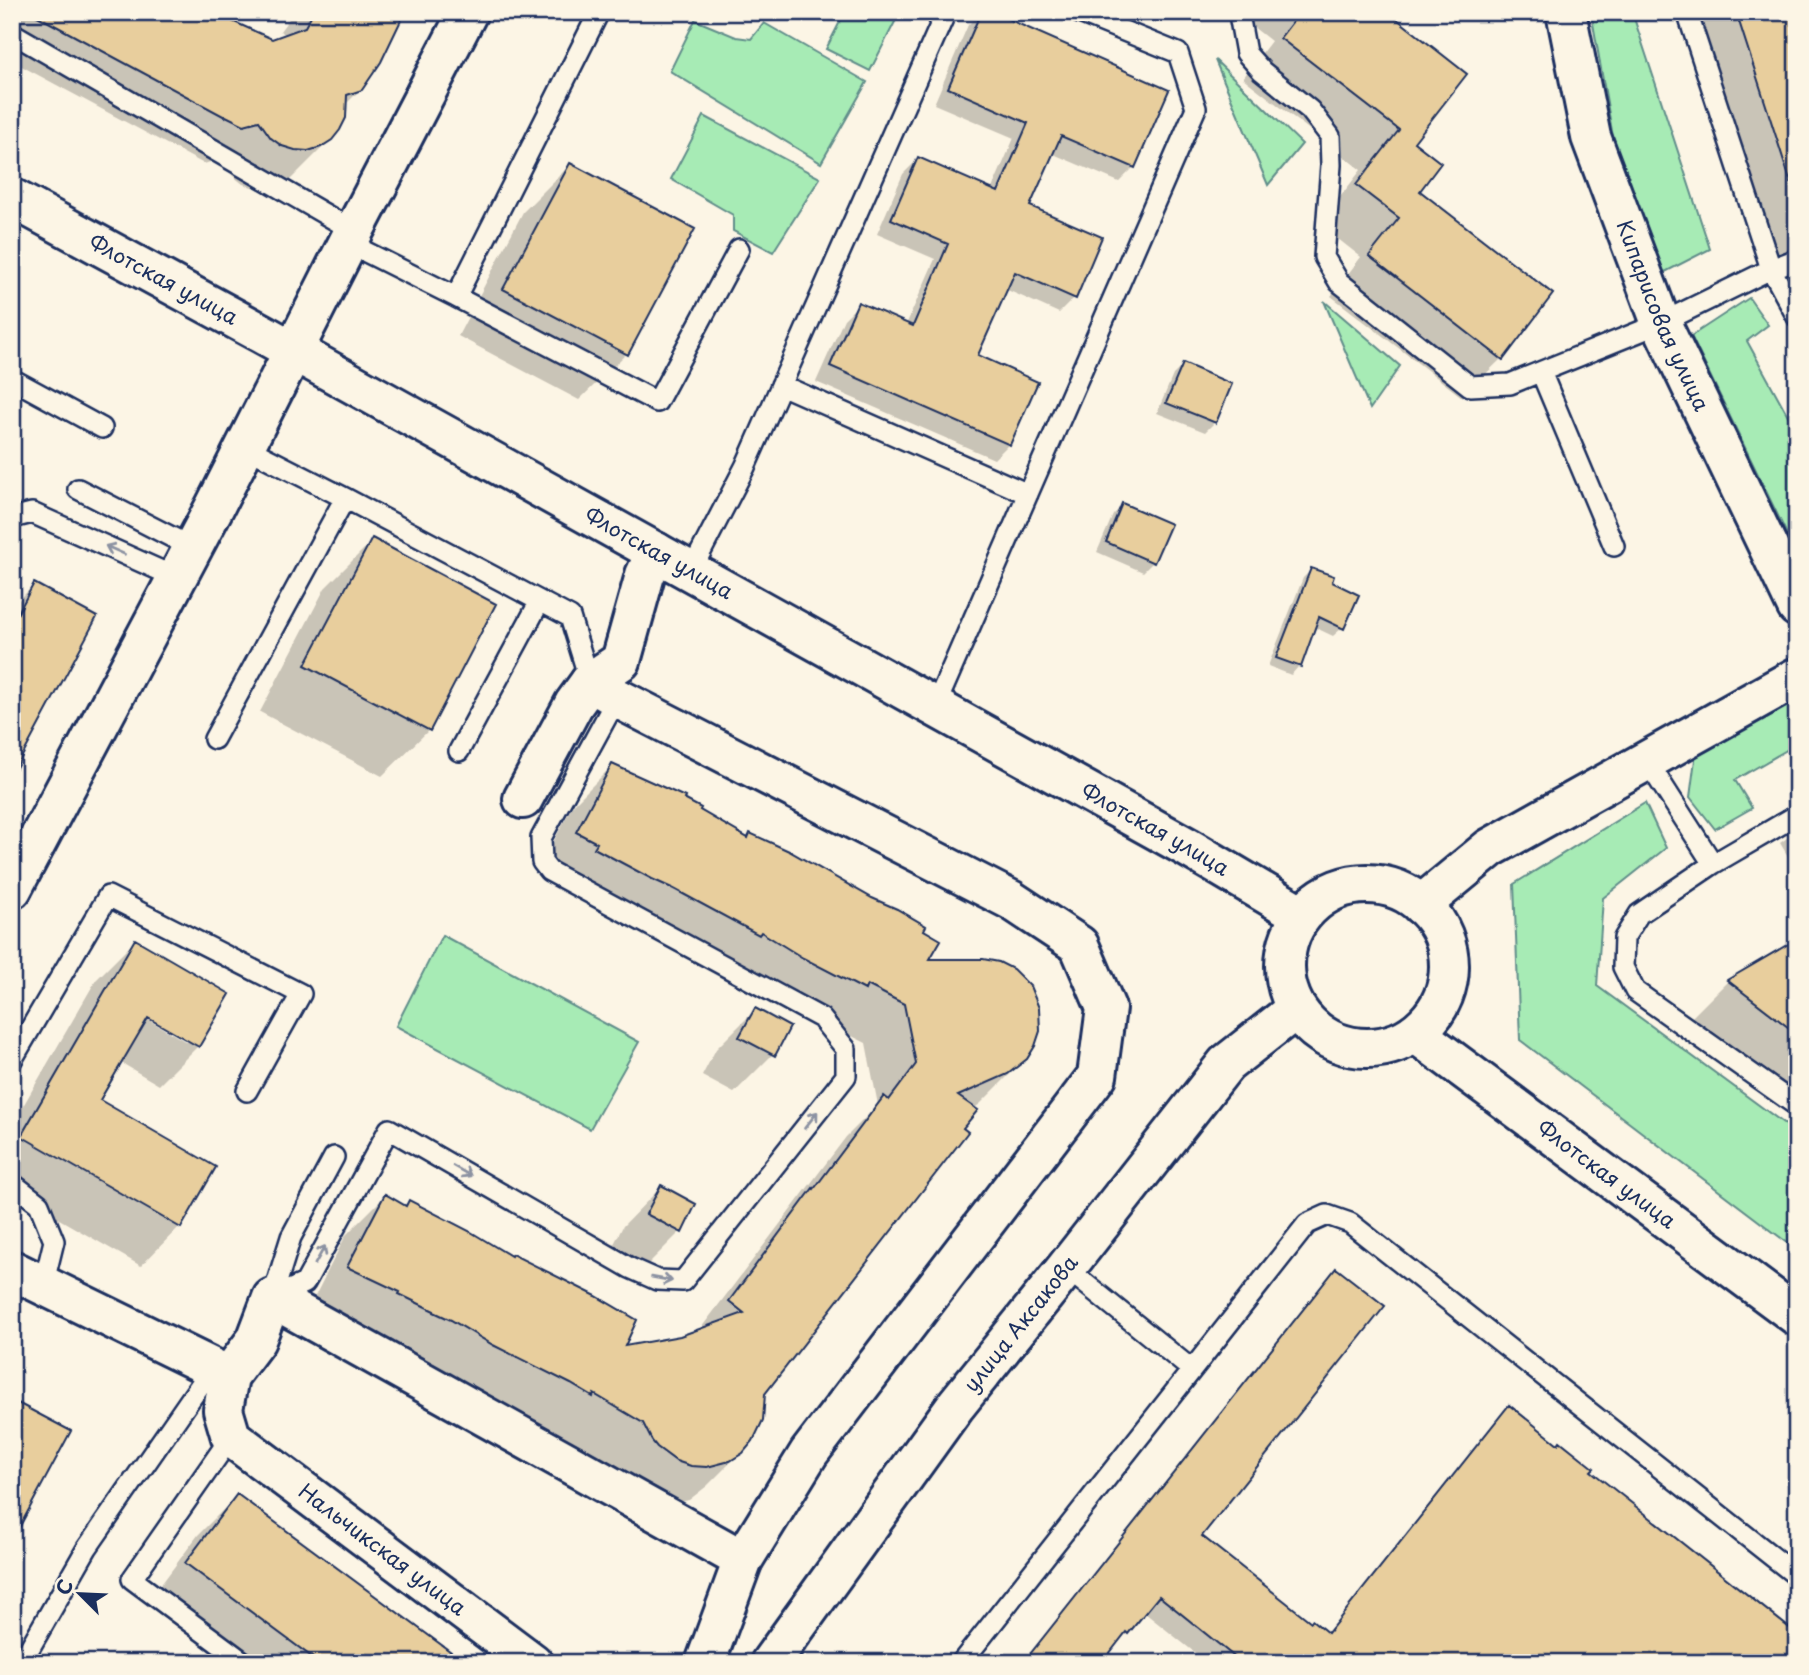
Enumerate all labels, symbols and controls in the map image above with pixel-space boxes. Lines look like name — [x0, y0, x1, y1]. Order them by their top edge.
street label: Кипарисовая улица — [1610, 215, 1719, 417]
street label: Флотская улица — [84, 225, 245, 332]
street label: Флотская улица — [580, 498, 740, 606]
one-way arrow — [104, 543, 126, 556]
street label: Флотская улица — [1076, 773, 1237, 883]
one-way arrow — [803, 1111, 818, 1130]
street label: Флотская улица — [1531, 1111, 1684, 1236]
one-way arrow — [452, 1165, 472, 1179]
one-way arrow — [313, 1245, 327, 1265]
street label: улица Аксакова — [954, 1247, 1085, 1398]
one-way arrow — [650, 1273, 673, 1286]
street label: Нальчикская улица — [293, 1475, 475, 1623]
north arrow — [46, 1560, 116, 1630]
text: С — [48, 1574, 79, 1599]

